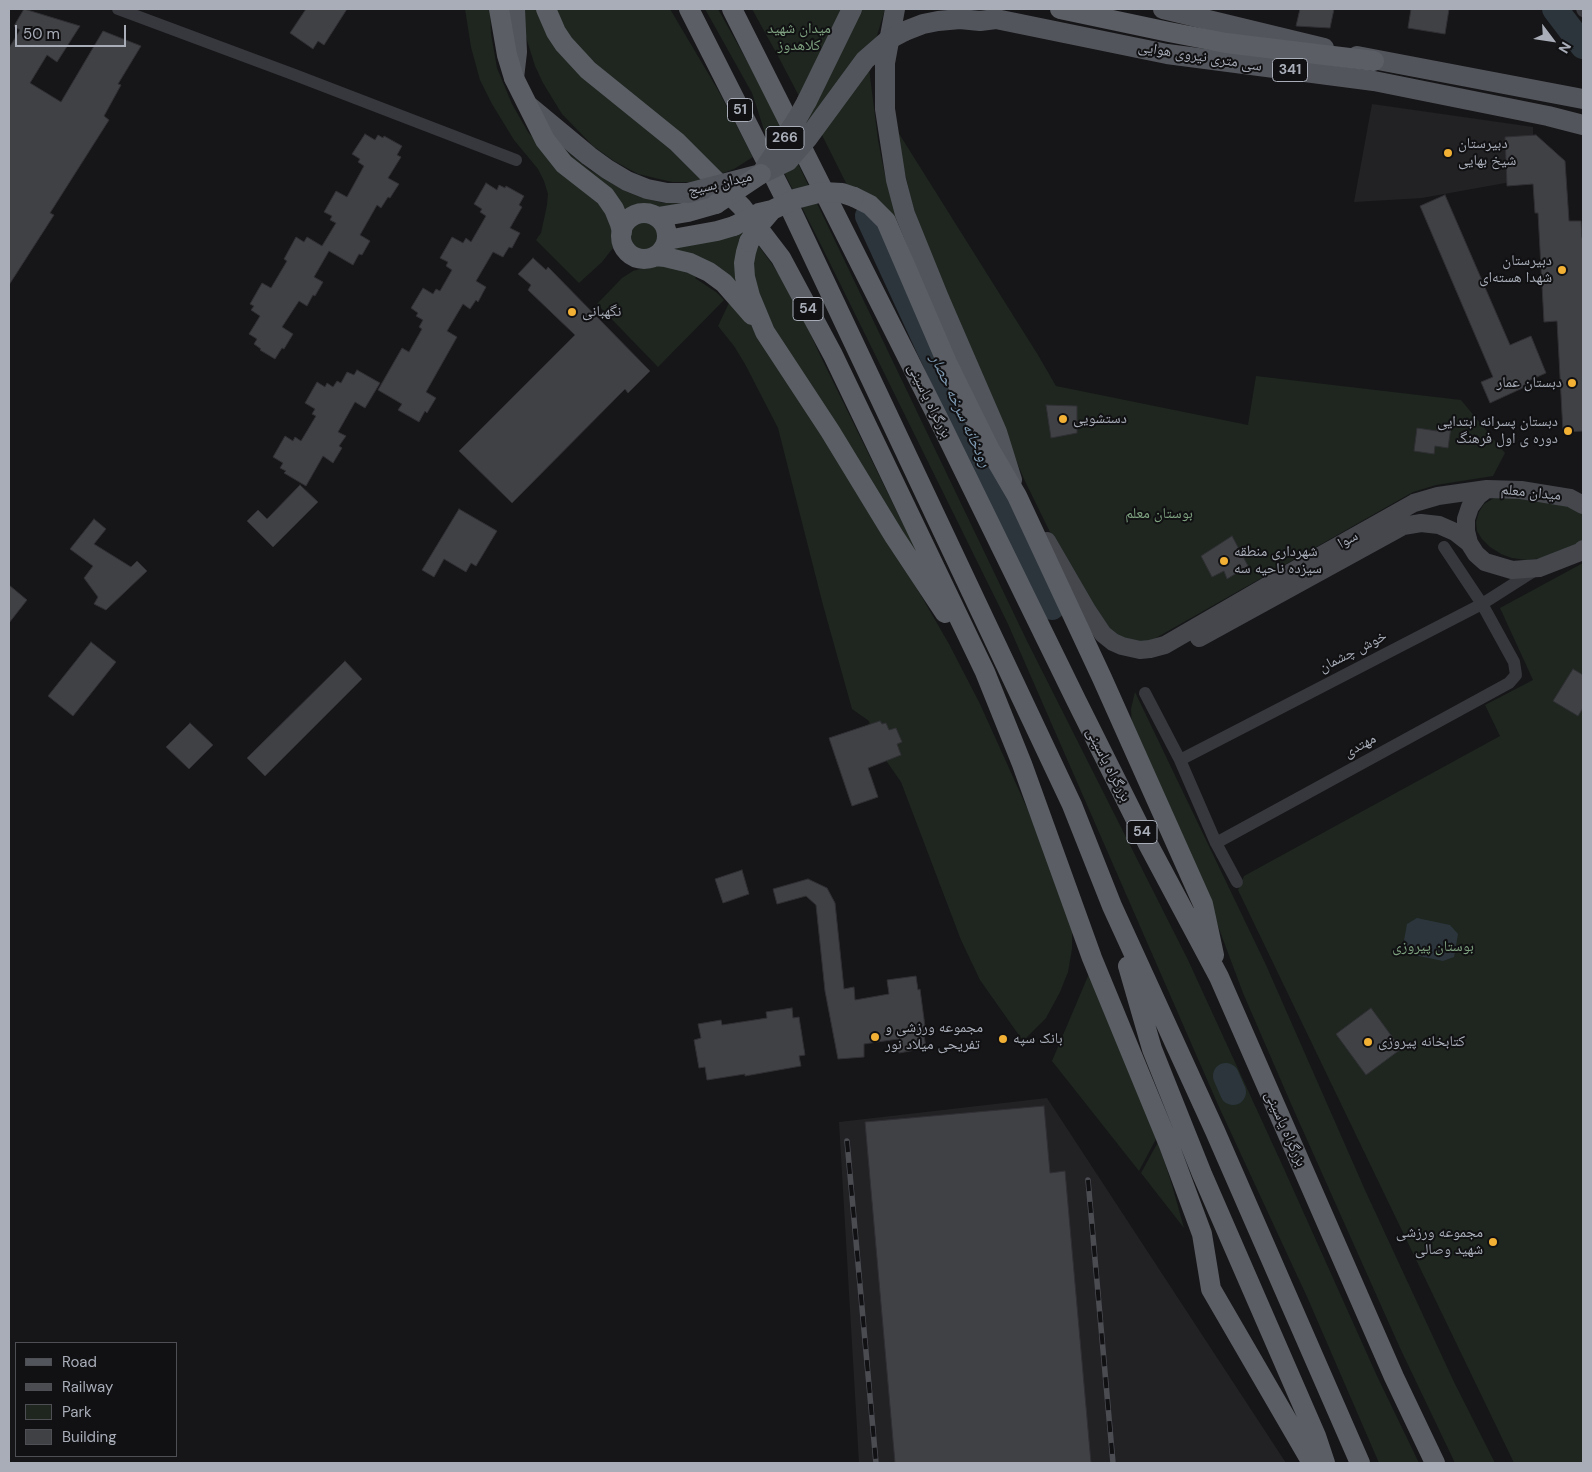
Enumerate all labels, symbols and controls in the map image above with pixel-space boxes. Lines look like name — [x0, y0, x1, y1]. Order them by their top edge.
scale bar — [18, 15, 129, 47]
north arrow — [1527, 15, 1577, 65]
park label: میدان شهید کلاهدوز — [767, 20, 831, 55]
text: 50 m — [23, 24, 60, 44]
street label: سی متری نیروی هوایی — [1137, 38, 1263, 76]
text: N — [1555, 39, 1575, 57]
road number: 341 — [1272, 58, 1308, 82]
road number: 51 — [728, 98, 752, 122]
road number: 266 — [766, 126, 804, 150]
place label: دبیرستان شیخ بهایی — [1458, 135, 1516, 170]
marker: دبیرستان شیخ بهایی — [1442, 147, 1454, 159]
street label: میدان بسیج — [686, 168, 754, 200]
place label: دبیرستان شهدا هسته‌ای — [1479, 252, 1552, 287]
marker: دبیرستان شهدا هسته‌ای — [1556, 264, 1568, 276]
road number: 54 — [793, 298, 823, 320]
place label: نگهبانی — [582, 303, 621, 321]
marker: نگهبانی — [566, 306, 578, 318]
water label: رودخانه سرخه حصار — [925, 351, 995, 471]
street label: بزرگراه یاسینی — [903, 361, 955, 441]
place label: دبستان عمار — [1496, 374, 1562, 392]
marker: دبستان عمار — [1566, 377, 1578, 389]
place label: دستشویی — [1073, 410, 1127, 428]
marker: دستشویی — [1057, 413, 1069, 425]
place label: دبستان پسرانه ابتدایی دوره ی اول فرهنگ — [1437, 413, 1558, 448]
marker: دبستان پسرانه ابتدایی دوره ی اول فرهنگ — [1562, 425, 1574, 437]
street label: میدان معلم — [1500, 481, 1562, 505]
park label: بوستان معلم — [1125, 505, 1193, 523]
street label: سوا — [1335, 527, 1361, 553]
place label: شهرداری منطقه سیزده ناحیه سه — [1234, 543, 1322, 578]
marker: شهرداری منطقه سیزده ناحیه سه — [1218, 555, 1230, 567]
street label: خوش چشمان — [1316, 627, 1390, 677]
street label: بزرگراه یاسینی — [1082, 725, 1134, 805]
street label: مهتدی — [1341, 730, 1379, 762]
road number: 54 — [1127, 820, 1157, 844]
park label: بوستان پیروزی — [1392, 938, 1474, 956]
place label: مجموعه ورزشی و تفریحی میلاد نور — [885, 1019, 983, 1054]
place label: بانک سپه — [1013, 1030, 1063, 1048]
marker: مجموعه ورزشی و تفریحی میلاد نور — [869, 1031, 881, 1043]
marker: بانک سپه — [997, 1033, 1009, 1045]
place label: کتابخانه پیروزی — [1378, 1033, 1465, 1051]
marker: کتابخانه پیروزی — [1362, 1036, 1374, 1048]
street label: بزرگراه یاسینی — [1260, 1088, 1310, 1170]
place label: مجموعه ورزشی شهید وصالی — [1396, 1224, 1483, 1259]
marker: مجموعه ورزشی شهید وصالی — [1487, 1236, 1499, 1248]
legend — [15, 1342, 178, 1457]
text: Road — [62, 1352, 97, 1372]
text: Railway — [62, 1377, 113, 1397]
text: Park — [62, 1402, 92, 1422]
text: Building — [62, 1427, 117, 1447]

